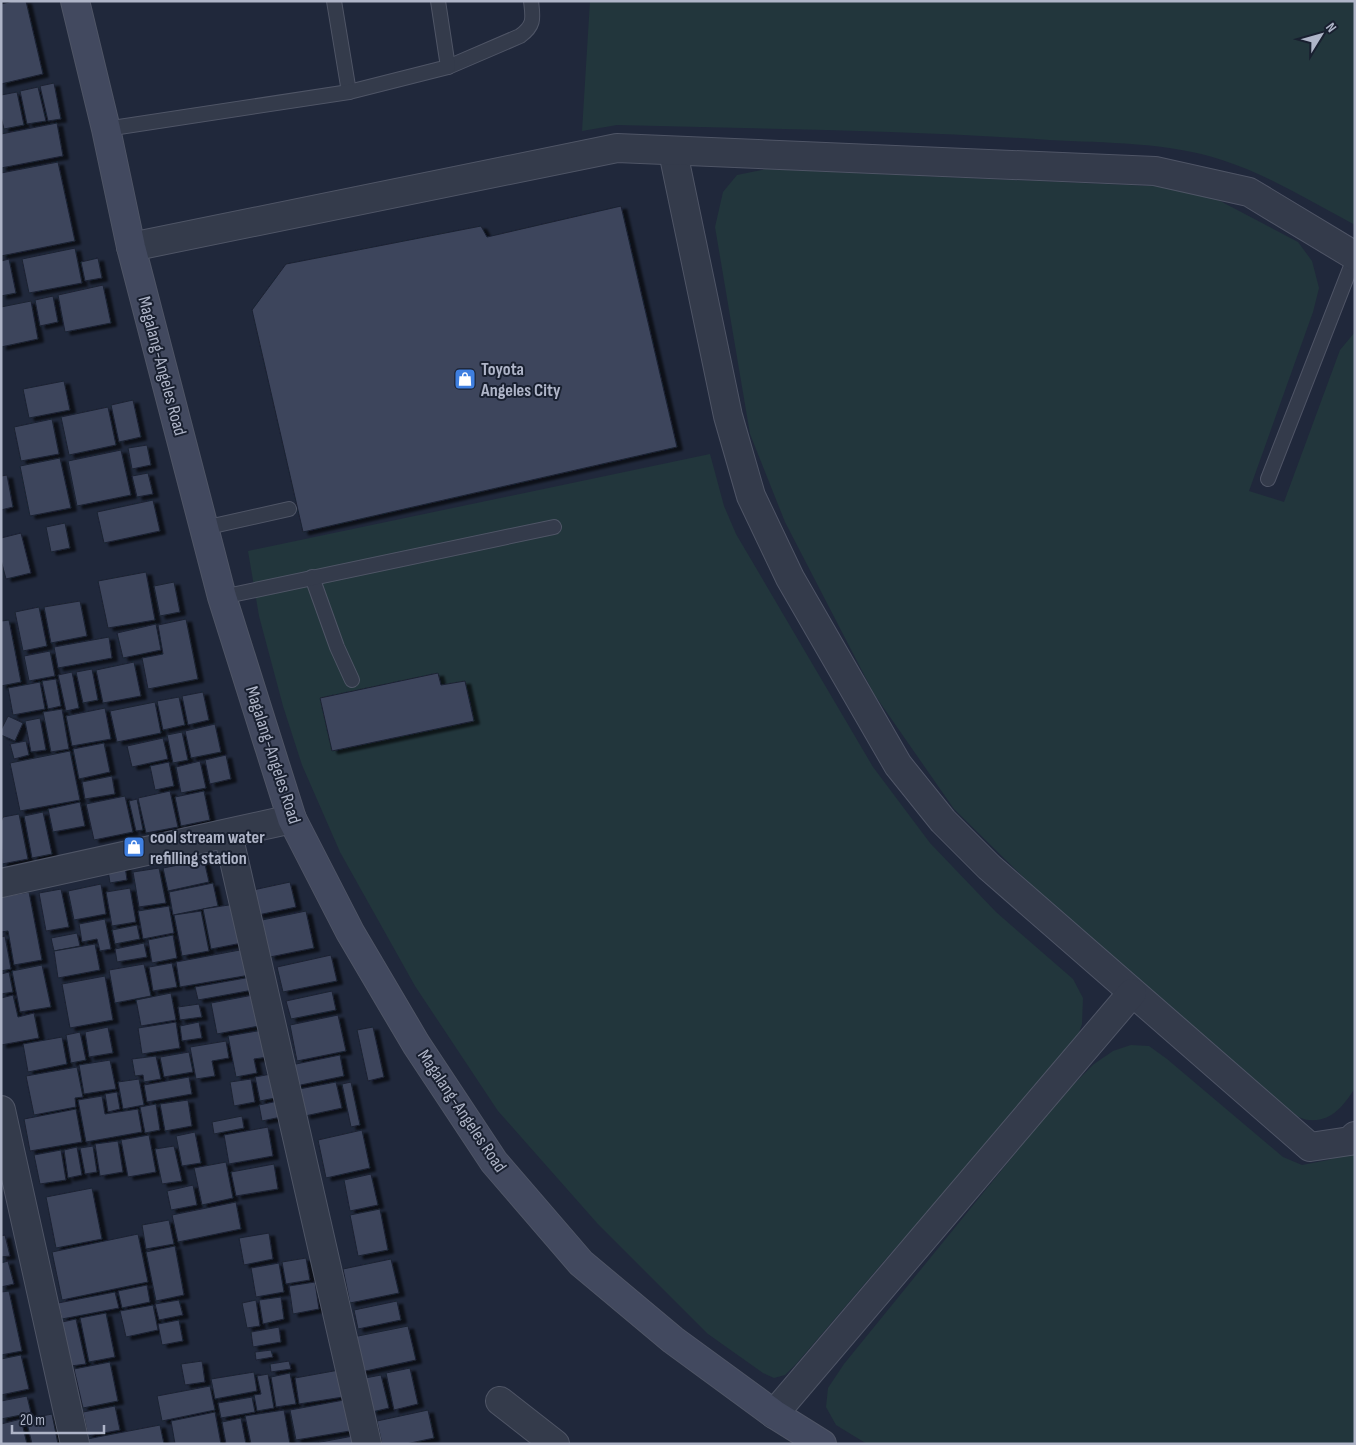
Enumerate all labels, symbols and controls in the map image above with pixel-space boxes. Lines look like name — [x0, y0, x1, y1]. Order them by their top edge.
north arrow — [1296, 10, 1346, 60]
text: N — [1322, 19, 1340, 36]
street label: Magalang-Angeles Road — [133, 294, 191, 438]
place label: Toyota Angeles City — [480, 359, 561, 401]
shop icon: Toyota Angeles City — [453, 367, 477, 391]
street label: Magalang-Angeles Road — [241, 684, 305, 826]
place label: cool stream water refilling station — [150, 827, 265, 869]
shop icon: cool stream water refilling station — [122, 835, 146, 859]
street label: Magalang-Angeles Road — [413, 1046, 511, 1176]
scale bar — [12, 1402, 105, 1434]
text: 20 m — [20, 1411, 45, 1430]

